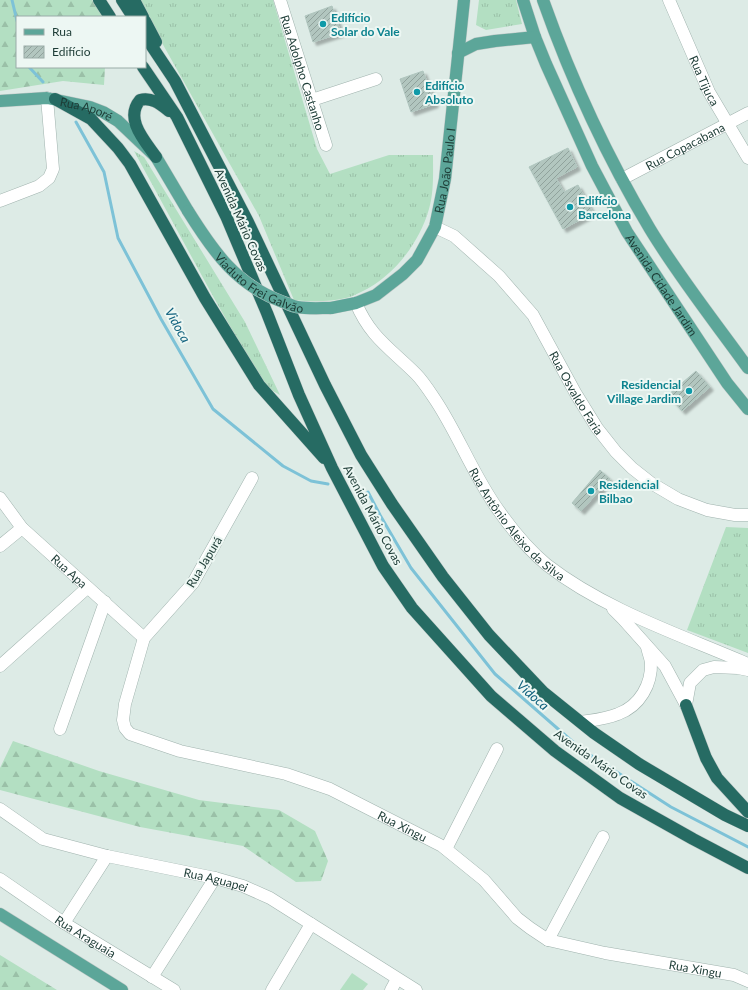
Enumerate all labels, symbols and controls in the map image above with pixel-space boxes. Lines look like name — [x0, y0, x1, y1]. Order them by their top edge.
place label: Edifício Solar do Vale — [331, 10, 400, 39]
street label: Rua Adolpho Castanho — [278, 13, 328, 132]
legend — [16, 16, 146, 68]
marker: Edifício Solar do Vale — [318, 19, 328, 29]
text: Rua — [52, 24, 72, 39]
text: Edifício — [52, 44, 91, 59]
street label: Rua Tijuca — [686, 53, 723, 108]
place label: Edifício Absoluto — [424, 78, 473, 107]
marker: Edifício Absoluto — [412, 87, 422, 97]
street label: Rua Aporé — [59, 93, 116, 124]
street label: Rua Copacabana — [643, 119, 727, 173]
street label: Rua João Paulo I — [431, 127, 458, 214]
street label: Avenida Mário Covas — [212, 166, 270, 274]
place label: Edifício Barcelona — [578, 193, 631, 222]
marker: Edifício Barcelona — [565, 202, 575, 212]
street label: Avenida Cidade Jardim — [623, 231, 701, 339]
street label: Viaduto Frei Galvão — [212, 249, 305, 315]
water label: Vidoca — [162, 305, 194, 345]
street label: Rua Osvaldo Faria — [546, 348, 607, 438]
place label: Residencial Village Jardim — [606, 377, 681, 406]
marker: Residencial Village Jardim — [684, 386, 694, 396]
street label: Avenida Mário Covas — [340, 462, 406, 568]
street label: Rua Antônio Aleixo da Silva — [466, 465, 568, 583]
place label: Residencial Bilbao — [599, 477, 659, 506]
marker: Residencial Bilbao — [586, 486, 596, 496]
street label: Rua Japurá — [183, 534, 225, 590]
street label: Rua Apa — [48, 551, 91, 591]
water label: Vidoca — [514, 677, 553, 713]
street label: Avenida Mário Covas — [551, 726, 651, 802]
street label: Rua Xingu — [375, 807, 430, 845]
street label: Rua Aguapei — [182, 864, 251, 895]
street label: Rua Araguaia — [52, 912, 119, 960]
street label: Rua Xingu — [668, 957, 723, 980]

